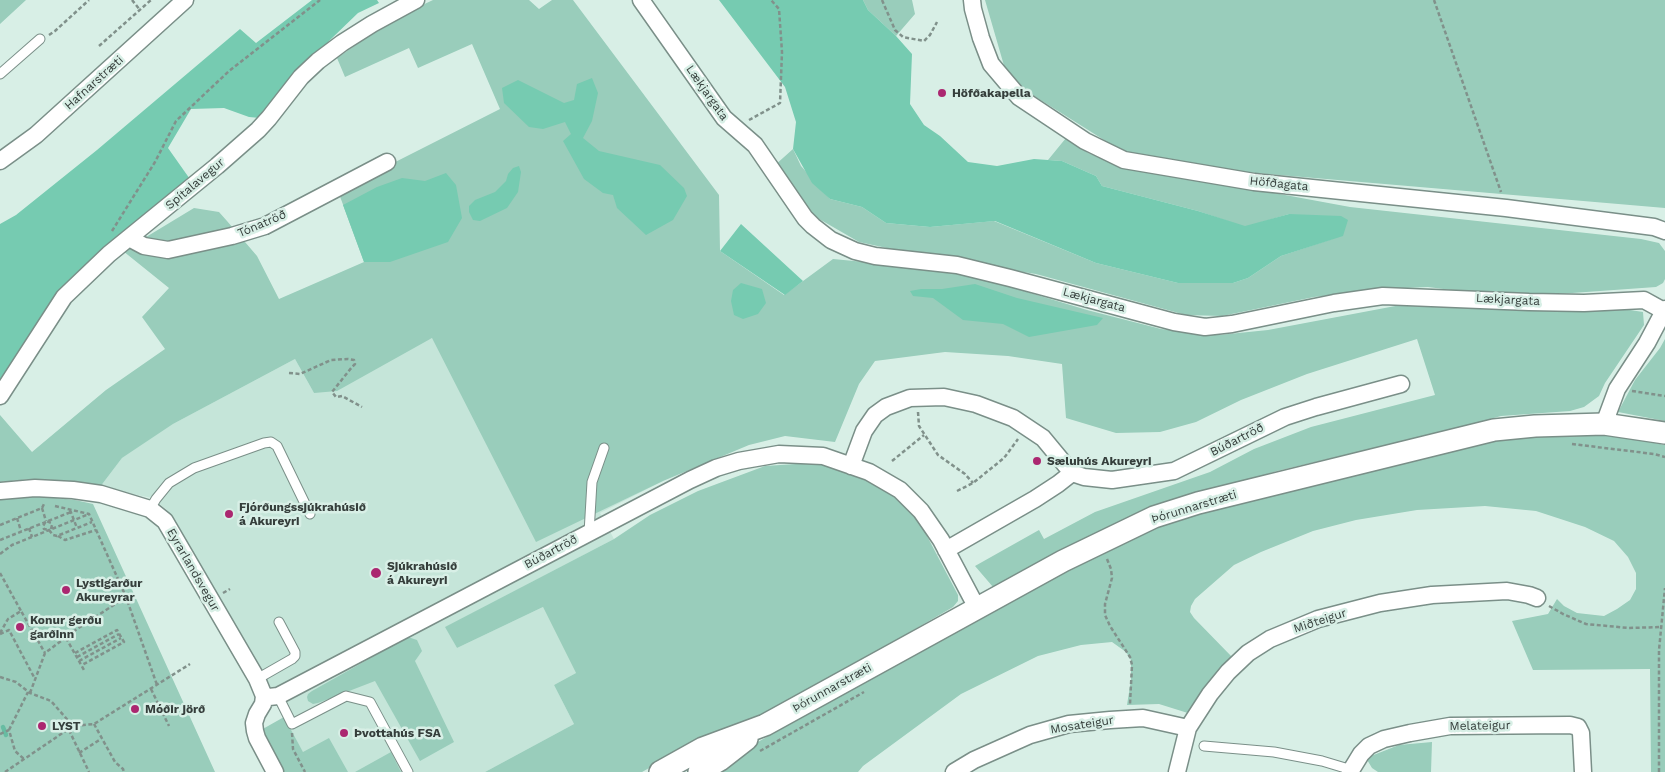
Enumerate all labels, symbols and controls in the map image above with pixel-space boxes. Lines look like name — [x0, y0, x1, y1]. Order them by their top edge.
street label: Hafnarstræti — [62, 53, 126, 113]
street label: Lækjargata — [683, 63, 731, 123]
place label: Höfðakapella — [952, 86, 1031, 100]
marker: Höfðakapella — [936, 87, 948, 99]
street label: Spítalavegur — [163, 155, 227, 213]
street label: Höfðagata — [1249, 174, 1309, 194]
street label: Tónatröð — [235, 207, 289, 241]
street label: Lækjargata — [1061, 285, 1127, 315]
street label: Lækjargata — [1476, 291, 1540, 309]
street label: Búðartröð — [1208, 420, 1266, 460]
place label: Sæluhús Akureyri — [1047, 454, 1151, 468]
marker: Sæluhús Akureyri — [1031, 455, 1043, 467]
street label: Þórunnarstræti — [1150, 487, 1238, 527]
place label: Fjórðungssjúkrahúsið á Akureyri — [239, 500, 366, 528]
marker: Fjórðungssjúkrahúsið á Akureyri — [223, 508, 235, 520]
street label: Eyrarlandsvegur — [163, 526, 223, 614]
street label: Búðartröð — [522, 532, 580, 572]
place label: Sjúkrahúsið á Akureyri — [387, 559, 457, 587]
marker: Sjúkrahúsið á Akureyri — [369, 566, 383, 580]
place label: Lystigarður Akureyrar — [76, 576, 142, 604]
marker: Lystigarður Akureyrar — [60, 584, 72, 596]
street label: Miðteigur — [1292, 606, 1348, 636]
place label: Konur gerðu garðinn — [30, 613, 102, 641]
marker: Konur gerðu garðinn — [14, 621, 26, 633]
street label: Þórunnarstræti — [790, 660, 874, 716]
place label: Móðir jörð — [145, 702, 205, 716]
marker: Móðir jörð — [129, 703, 141, 715]
street label: Mosateigur — [1049, 713, 1115, 737]
street label: Melateigur — [1449, 718, 1511, 734]
place label: LYST — [52, 719, 80, 733]
marker: LYST — [36, 720, 48, 732]
place label: Þvottahús FSA — [354, 726, 441, 740]
marker: Þvottahús FSA — [338, 727, 350, 739]

